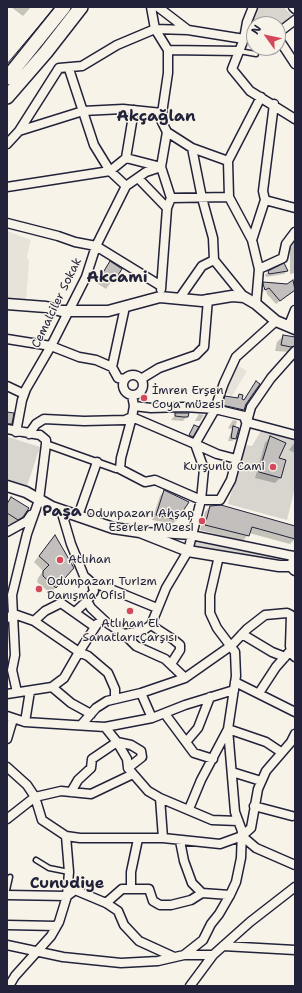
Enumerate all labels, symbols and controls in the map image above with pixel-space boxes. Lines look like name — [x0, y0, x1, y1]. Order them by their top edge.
north arrow — [246, 16, 286, 56]
text: N — [248, 22, 265, 37]
district label: Akçağlan — [116, 107, 196, 127]
street label: Cemalciler Sokak — [29, 256, 85, 350]
district label: Akcami — [86, 268, 148, 288]
place label: İmren Erşen Coya müzesi — [152, 384, 224, 412]
marker: İmren Erşen Coya müzesi — [139, 393, 149, 403]
place label: Kurşunlu Cami — [183, 460, 265, 474]
marker: Kurşunlu Cami — [268, 462, 278, 472]
district label: Paşa — [42, 502, 82, 522]
place label: Odunpazarı Ahşap Eserler Müzesi — [87, 507, 194, 535]
marker: Odunpazarı Ahşap Eserler Müzesi — [197, 516, 207, 526]
place label: Atlıhan — [68, 553, 111, 567]
marker: Atlıhan — [55, 555, 65, 565]
place label: Odunpazarı Turizm Danışma Ofisi — [47, 575, 157, 603]
marker: Odunpazarı Turizm Danışma Ofisi — [34, 584, 44, 594]
marker: Atlıhan El Sanatları Çarşısı — [125, 606, 135, 616]
place label: Atlıhan El Sanatları Çarşısı — [83, 617, 177, 645]
district label: Cunudiye — [30, 874, 104, 894]

